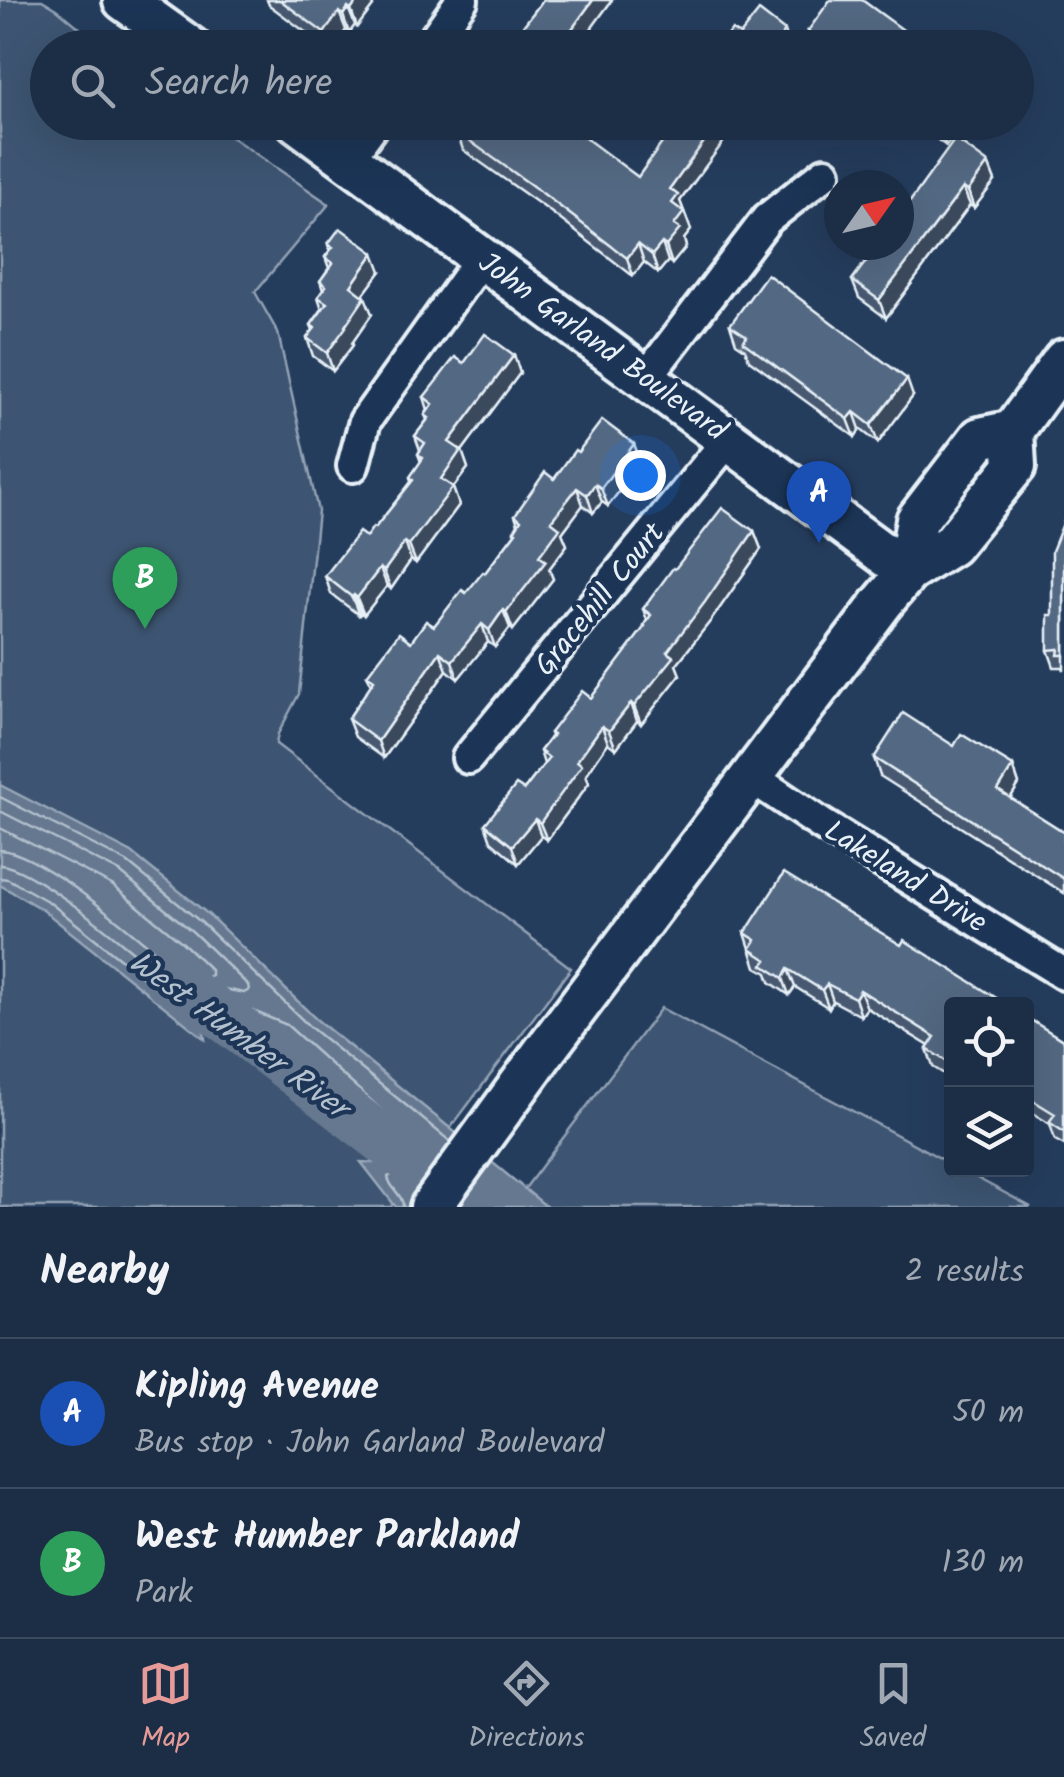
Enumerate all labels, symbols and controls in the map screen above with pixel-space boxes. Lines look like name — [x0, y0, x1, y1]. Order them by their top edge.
search box — [30, 30, 1034, 140]
text: Search here — [145, 55, 332, 115]
icon: search — [65, 58, 120, 113]
north arrow — [824, 170, 914, 260]
street label: John Garland Boulevard — [467, 241, 737, 455]
your location — [615, 450, 666, 501]
pin: A — [786, 460, 852, 543]
street label: Gracehill Court — [523, 512, 678, 688]
pin: B — [112, 546, 178, 629]
street label: Lakeland Drive — [814, 808, 996, 947]
water label: West Humber River — [117, 939, 363, 1137]
map controls — [944, 997, 1034, 1177]
button: locate — [944, 997, 1034, 1087]
button: layers — [944, 1087, 1034, 1177]
text: Nearby — [40, 1239, 169, 1306]
text: 2 results — [905, 1247, 1024, 1298]
text: Kipling Avenue — [135, 1358, 379, 1418]
text: A — [62, 1388, 83, 1439]
text: 50 m — [953, 1388, 1024, 1439]
text: Bus stop · John Garland Boulevard — [135, 1418, 604, 1469]
text: West Humber Parkland — [135, 1508, 519, 1568]
text: B — [63, 1538, 82, 1589]
text: 130 m — [941, 1538, 1024, 1589]
text: Park — [135, 1568, 193, 1619]
tab: Map — [138, 1656, 193, 1761]
tab: Directions — [468, 1656, 584, 1761]
tab: Saved — [860, 1656, 926, 1761]

